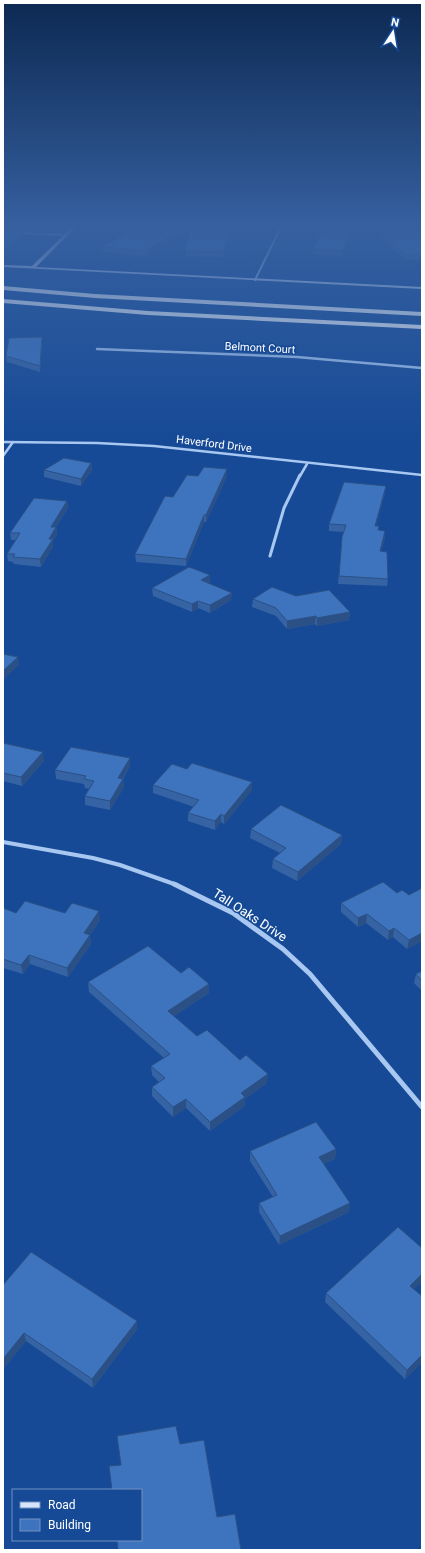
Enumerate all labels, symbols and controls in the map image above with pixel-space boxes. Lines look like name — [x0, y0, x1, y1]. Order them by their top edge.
north arrow — [373, 12, 413, 52]
text: N — [390, 16, 400, 30]
street label: Belmont Court — [224, 340, 296, 356]
street label: Haverford Drive — [175, 433, 253, 455]
street label: Tall Oaks Drive — [210, 885, 290, 945]
legend — [12, 1489, 142, 1541]
text: Road — [48, 1498, 76, 1512]
text: Building — [48, 1518, 91, 1532]

